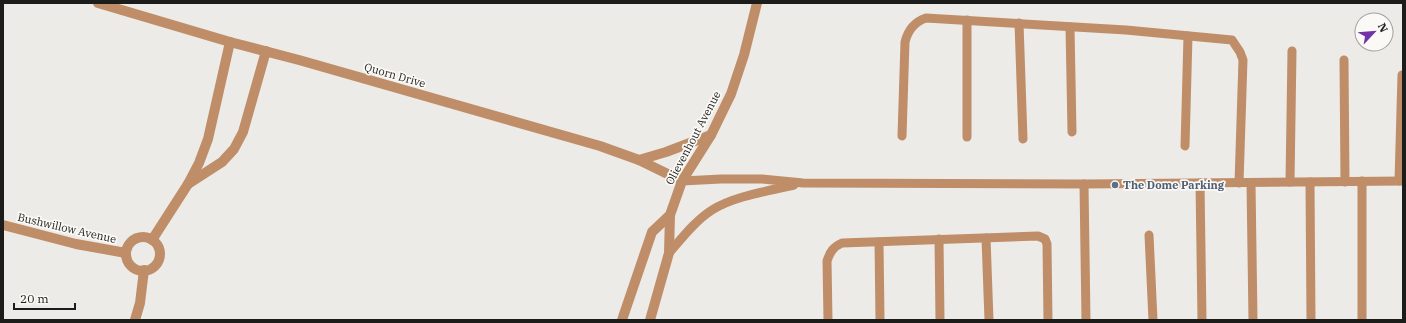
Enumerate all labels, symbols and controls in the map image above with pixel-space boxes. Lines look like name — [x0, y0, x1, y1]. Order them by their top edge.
north arrow — [1354, 12, 1394, 52]
text: N — [1375, 21, 1391, 35]
street label: Quorn Drive — [363, 60, 427, 90]
street label: Olievenhout Avenue — [662, 89, 724, 187]
place label: The Dome Parking — [1123, 178, 1225, 192]
marker: The Dome Parking — [1110, 180, 1120, 190]
street label: Bushwillow Avenue — [16, 210, 118, 246]
scale bar — [14, 285, 75, 311]
text: 20 m — [20, 291, 49, 306]

